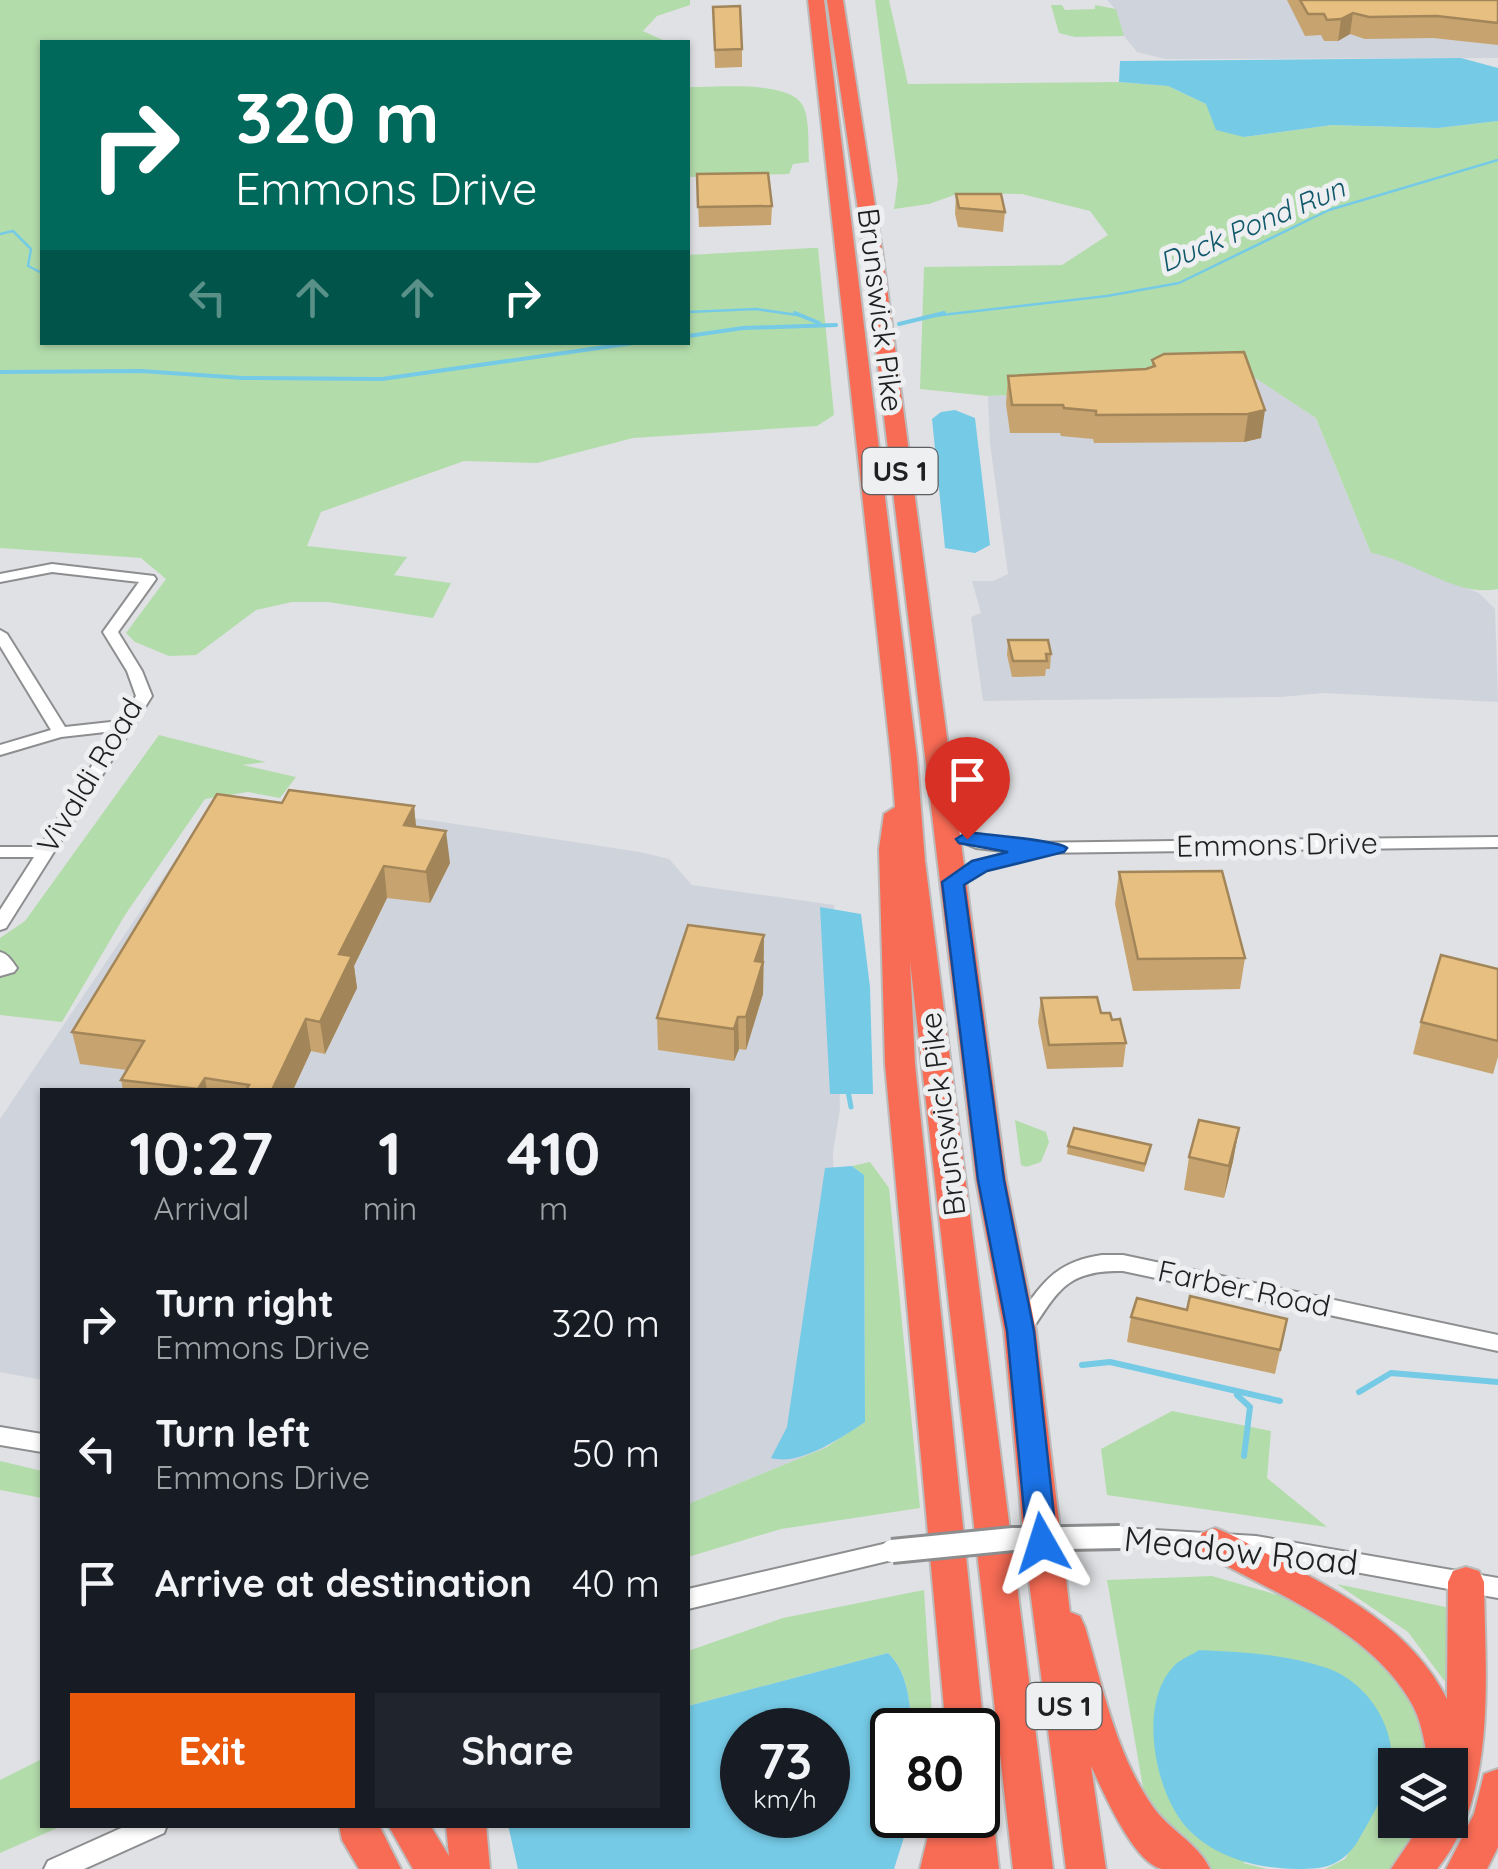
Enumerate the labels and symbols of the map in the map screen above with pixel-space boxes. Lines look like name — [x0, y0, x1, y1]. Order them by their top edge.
water label: Duck Pond Run — [1154, 169, 1350, 279]
street label: Brunswick Pike — [850, 206, 912, 414]
road number: US 1 — [862, 448, 938, 494]
street label: Vivaldi Road — [28, 691, 150, 860]
pin — [925, 737, 1010, 840]
street label: Emmons Drive — [1176, 823, 1378, 865]
street label: Brunswick Pike — [911, 1010, 973, 1218]
street label: Farber Road — [1154, 1251, 1334, 1325]
position arrow — [990, 1491, 1094, 1595]
street label: Meadow Road — [1122, 1516, 1360, 1584]
road number: US 1 — [1026, 1683, 1102, 1729]
speed limit sign: 80 — [870, 1708, 1000, 1838]

